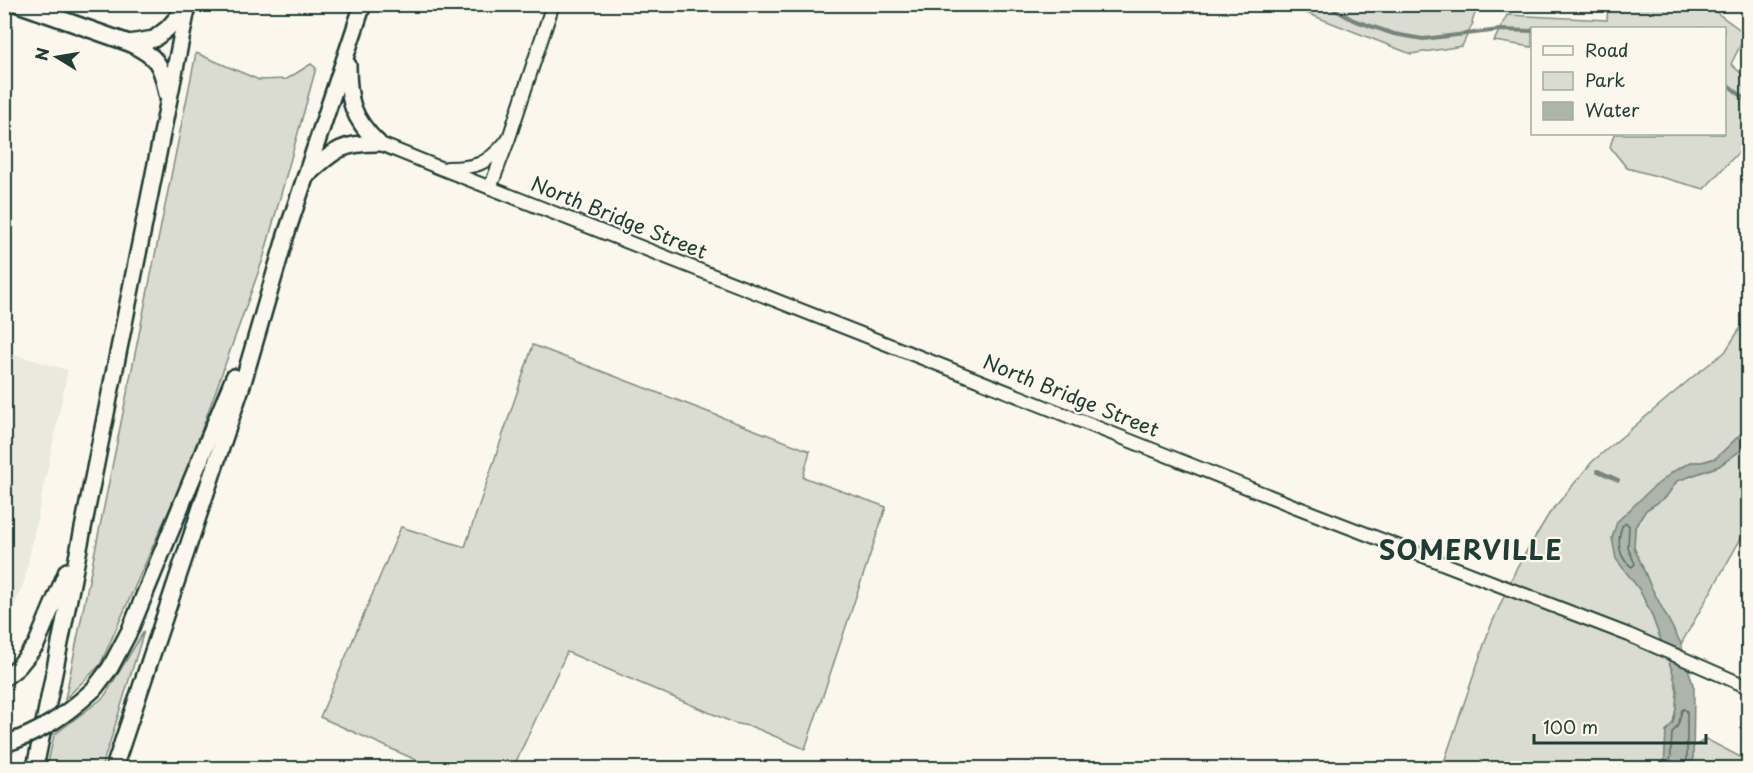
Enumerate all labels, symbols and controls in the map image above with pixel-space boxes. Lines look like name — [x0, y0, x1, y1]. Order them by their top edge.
north arrow — [27, 27, 87, 87]
legend — [1531, 27, 1726, 135]
text: Road — [1585, 36, 1629, 63]
text: N — [28, 45, 54, 62]
text: Park — [1585, 66, 1625, 93]
text: Water — [1585, 96, 1640, 123]
street label: North Bridge Street — [527, 168, 712, 266]
street label: North Bridge Street — [979, 346, 1164, 444]
district label: SOMERVILLE — [1379, 530, 1563, 569]
scale bar — [1534, 707, 1706, 745]
text: 100 m — [1543, 713, 1598, 740]

